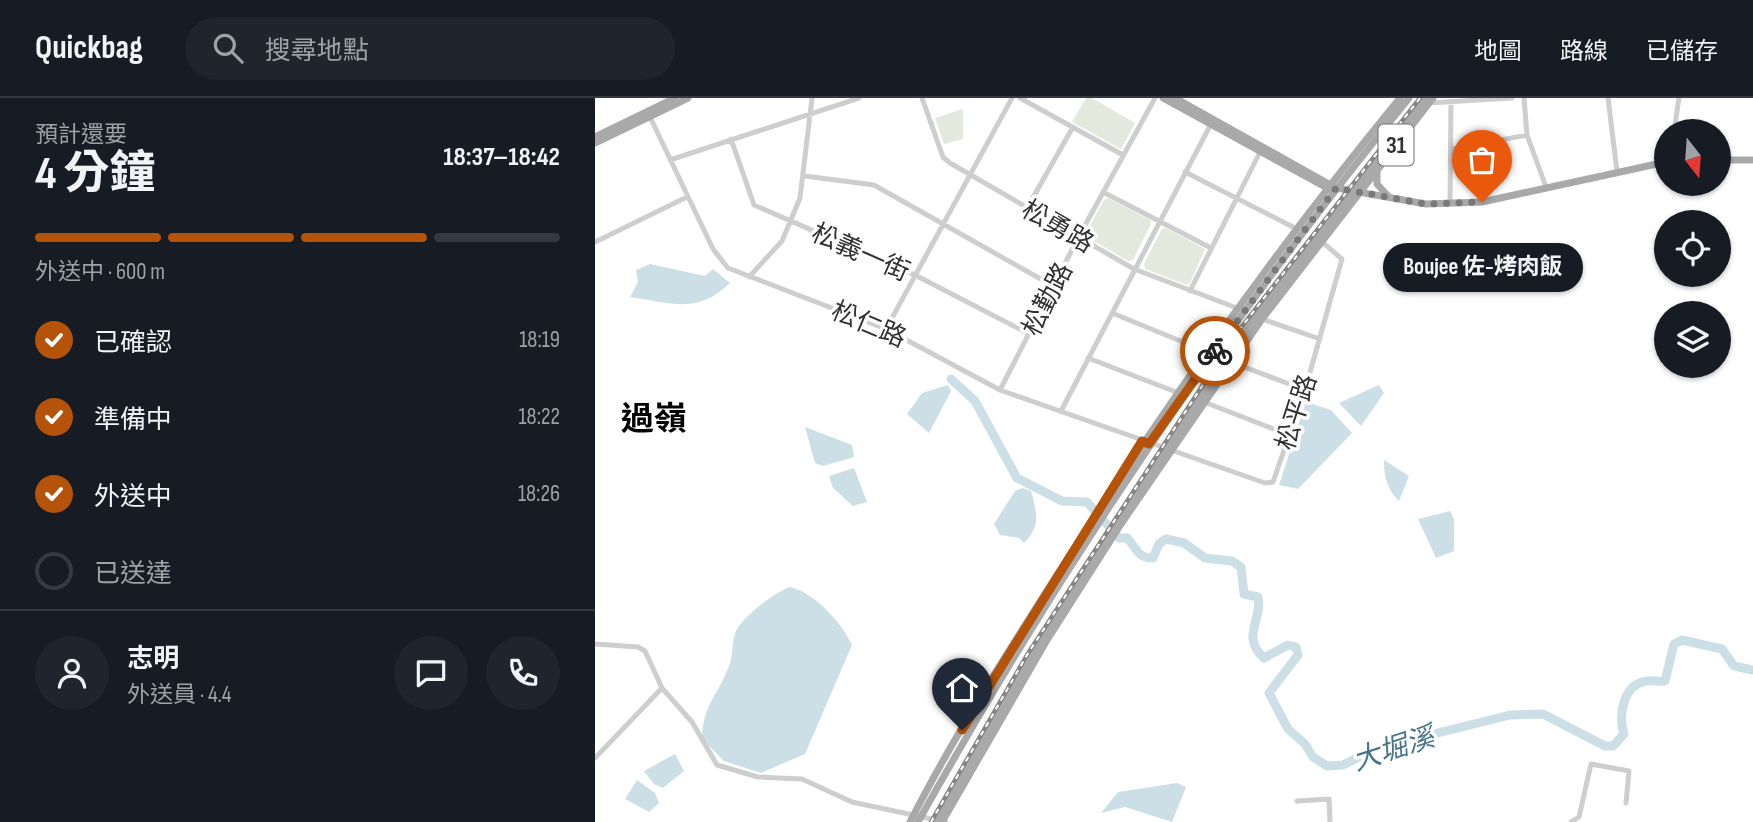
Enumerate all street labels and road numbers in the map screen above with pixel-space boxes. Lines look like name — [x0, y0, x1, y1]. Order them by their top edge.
road number: 31 — [1379, 125, 1413, 166]
street label: 松勇路 — [1016, 194, 1099, 260]
street label: 松義一街 — [807, 218, 914, 289]
street label: 松勤路 — [1017, 258, 1080, 341]
street label: 松仁路 — [826, 296, 910, 355]
street label: 松平路 — [1271, 371, 1324, 454]

